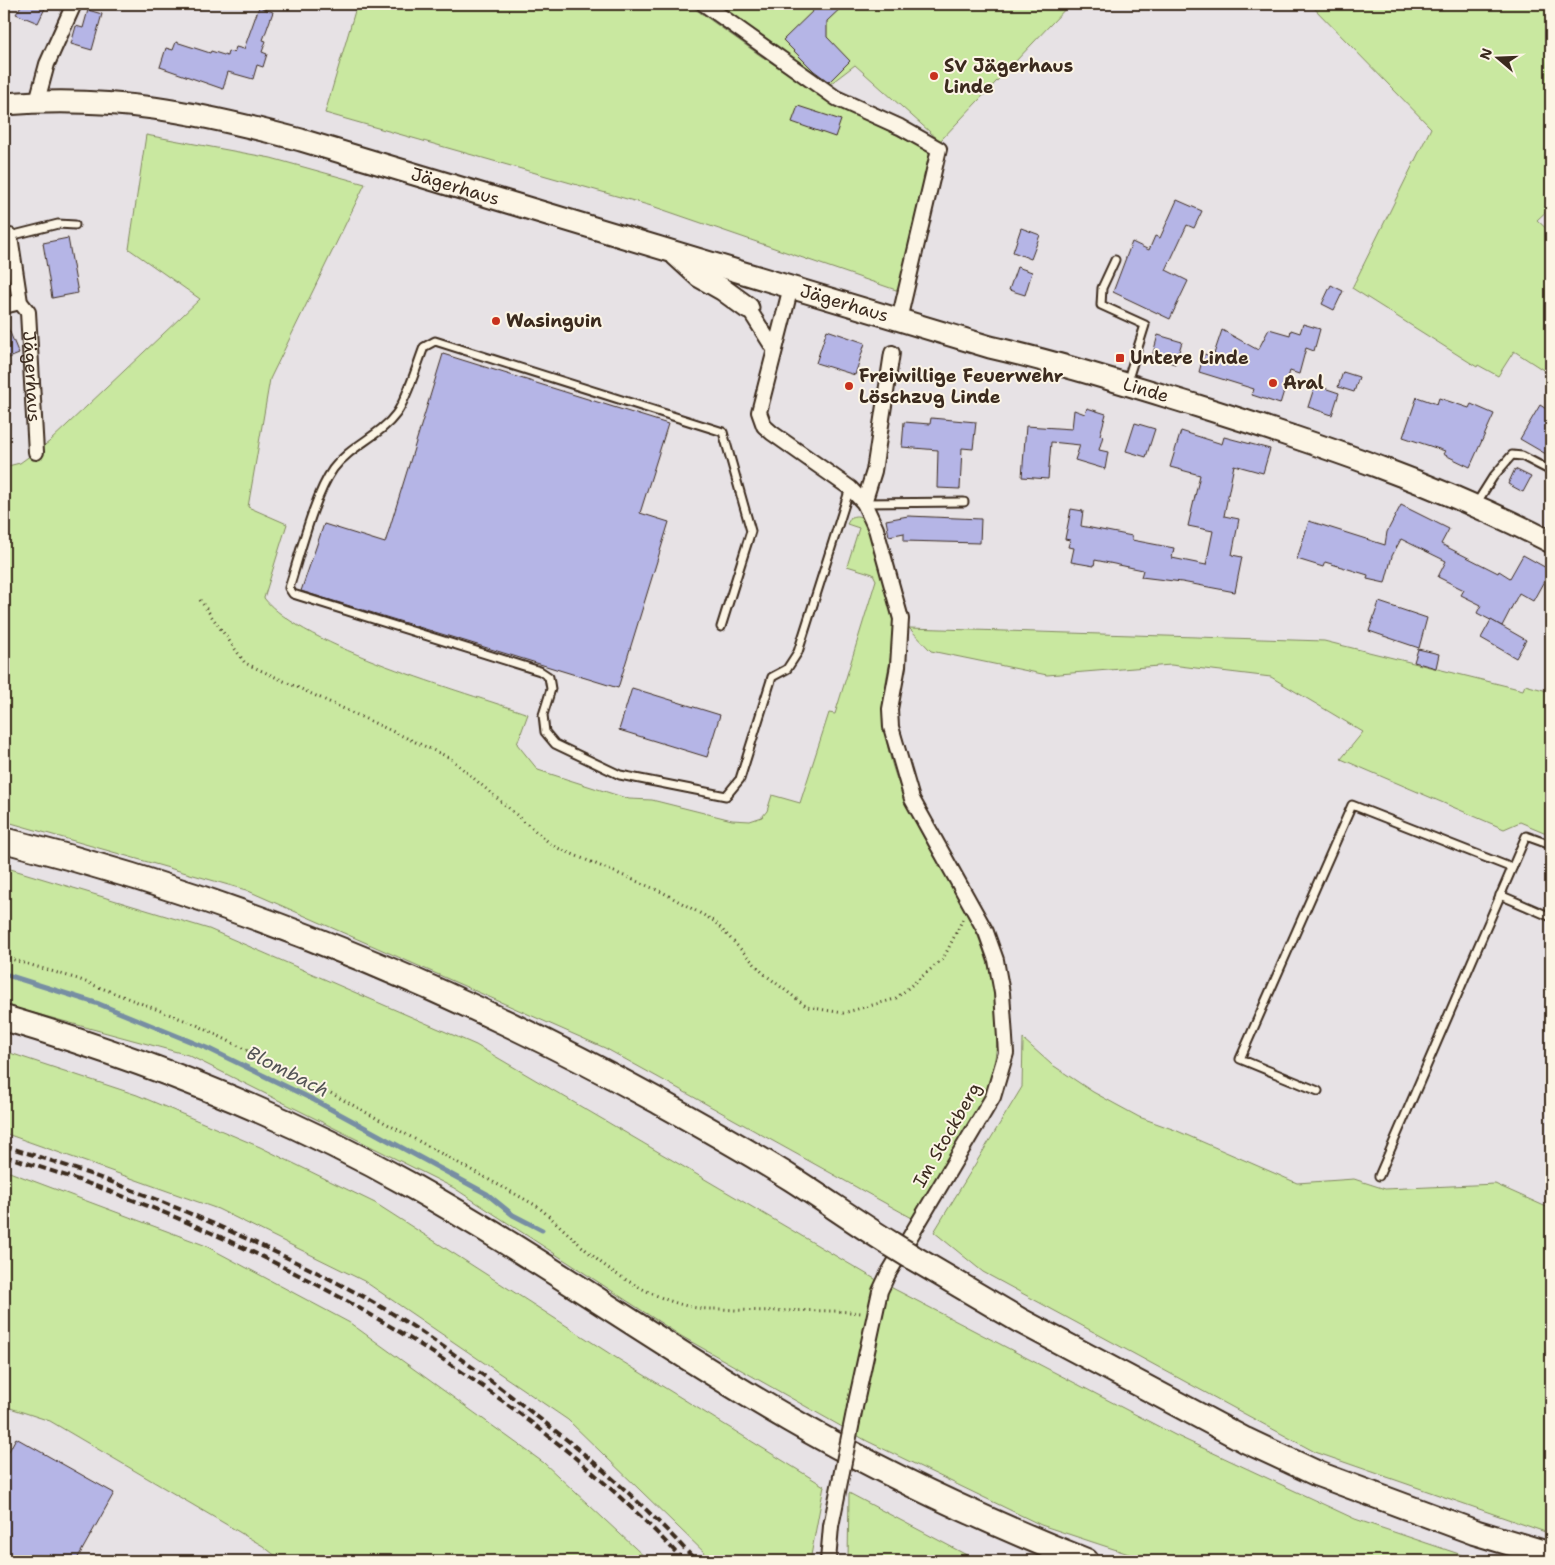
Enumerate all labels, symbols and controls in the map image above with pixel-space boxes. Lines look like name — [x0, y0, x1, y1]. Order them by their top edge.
north arrow — [1472, 32, 1522, 82]
text: N — [1475, 46, 1496, 62]
place label: SV Jägerhaus Linde — [944, 54, 1073, 99]
marker: SV Jägerhaus Linde — [928, 70, 940, 82]
street label: Jägerhaus — [408, 162, 503, 211]
street label: Jägerhaus — [797, 279, 891, 328]
place label: Wasinguin — [506, 309, 602, 333]
marker: Wasinguin — [490, 315, 502, 327]
street label: Jägerhaus — [17, 330, 46, 423]
place label: Untere Linde — [1130, 346, 1249, 370]
marker: Untere Linde — [1114, 352, 1126, 364]
place label: Freiwillige Feuerwehr Löschzug Linde — [859, 364, 1064, 409]
place label: Aral — [1283, 371, 1324, 395]
street label: Linde — [1120, 372, 1172, 408]
marker: Aral — [1267, 377, 1279, 389]
marker: Freiwillige Feuerwehr Löschzug Linde — [843, 380, 855, 392]
water label: Blombach — [242, 1040, 333, 1103]
street label: Im Stockberg — [907, 1078, 987, 1192]

